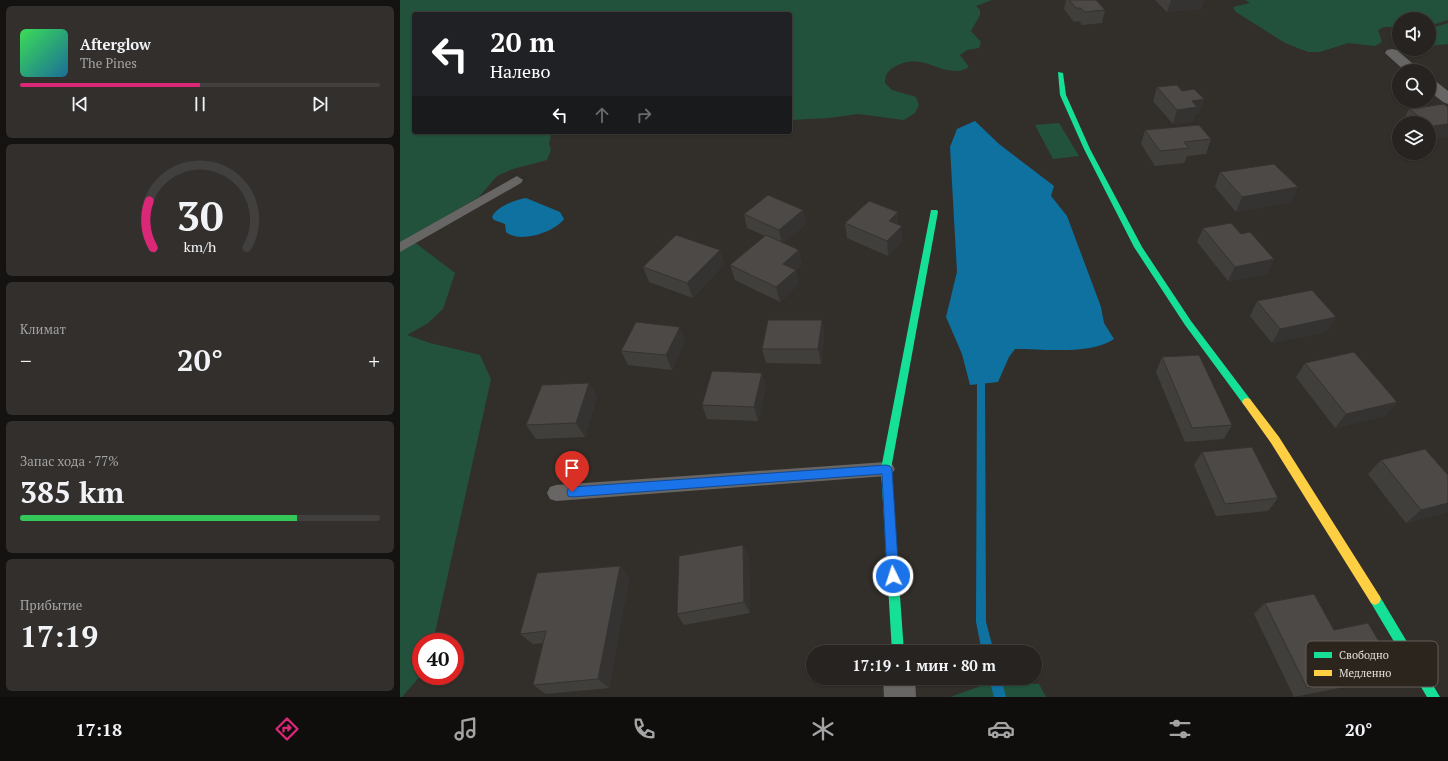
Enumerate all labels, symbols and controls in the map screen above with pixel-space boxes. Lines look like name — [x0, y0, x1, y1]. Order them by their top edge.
map controls — [1392, 12, 1436, 160]
button: sound — [1392, 12, 1436, 56]
text: 20 m — [490, 23, 555, 60]
icon: left — [424, 28, 476, 80]
text: Afterglow — [80, 34, 151, 54]
text: The Pines — [80, 54, 137, 72]
text: Налево — [490, 59, 550, 83]
button: search — [1392, 64, 1436, 108]
icon: previous — [69, 93, 91, 115]
icon: pause — [189, 93, 211, 115]
icon: next — [309, 93, 331, 115]
icon: left — [549, 104, 571, 126]
icon: ahead — [591, 104, 613, 126]
icon: right — [633, 104, 655, 126]
button: layers — [1392, 116, 1436, 160]
text: 30 — [176, 188, 224, 243]
text: km/h — [184, 237, 217, 256]
text: Климат — [20, 320, 66, 338]
text: 20° — [177, 340, 223, 380]
text: − — [20, 346, 32, 375]
text: + — [368, 346, 380, 375]
pin — [555, 451, 589, 492]
text: Запас хода · 77% — [20, 452, 119, 470]
icon: arrive — [561, 457, 583, 479]
text: 385 km — [20, 472, 124, 512]
position arrow — [872, 555, 914, 597]
text: Прибытие — [20, 596, 82, 614]
text: 17:19 — [20, 616, 98, 656]
speed limit sign: 40 — [412, 633, 464, 685]
legend — [1306, 641, 1438, 687]
text: Свободно — [1339, 648, 1389, 662]
text: 17:19 · 1 мин · 80 m — [852, 655, 996, 675]
text: Медленно — [1339, 666, 1391, 680]
icon: directions — [273, 715, 301, 743]
icon: music — [452, 715, 480, 743]
icon: phone — [630, 715, 658, 743]
icon: climate — [809, 715, 837, 743]
icon: car — [987, 715, 1015, 743]
icon: filters — [1166, 715, 1194, 743]
text: 17:18 — [75, 717, 122, 741]
text: 20° — [1345, 717, 1373, 741]

